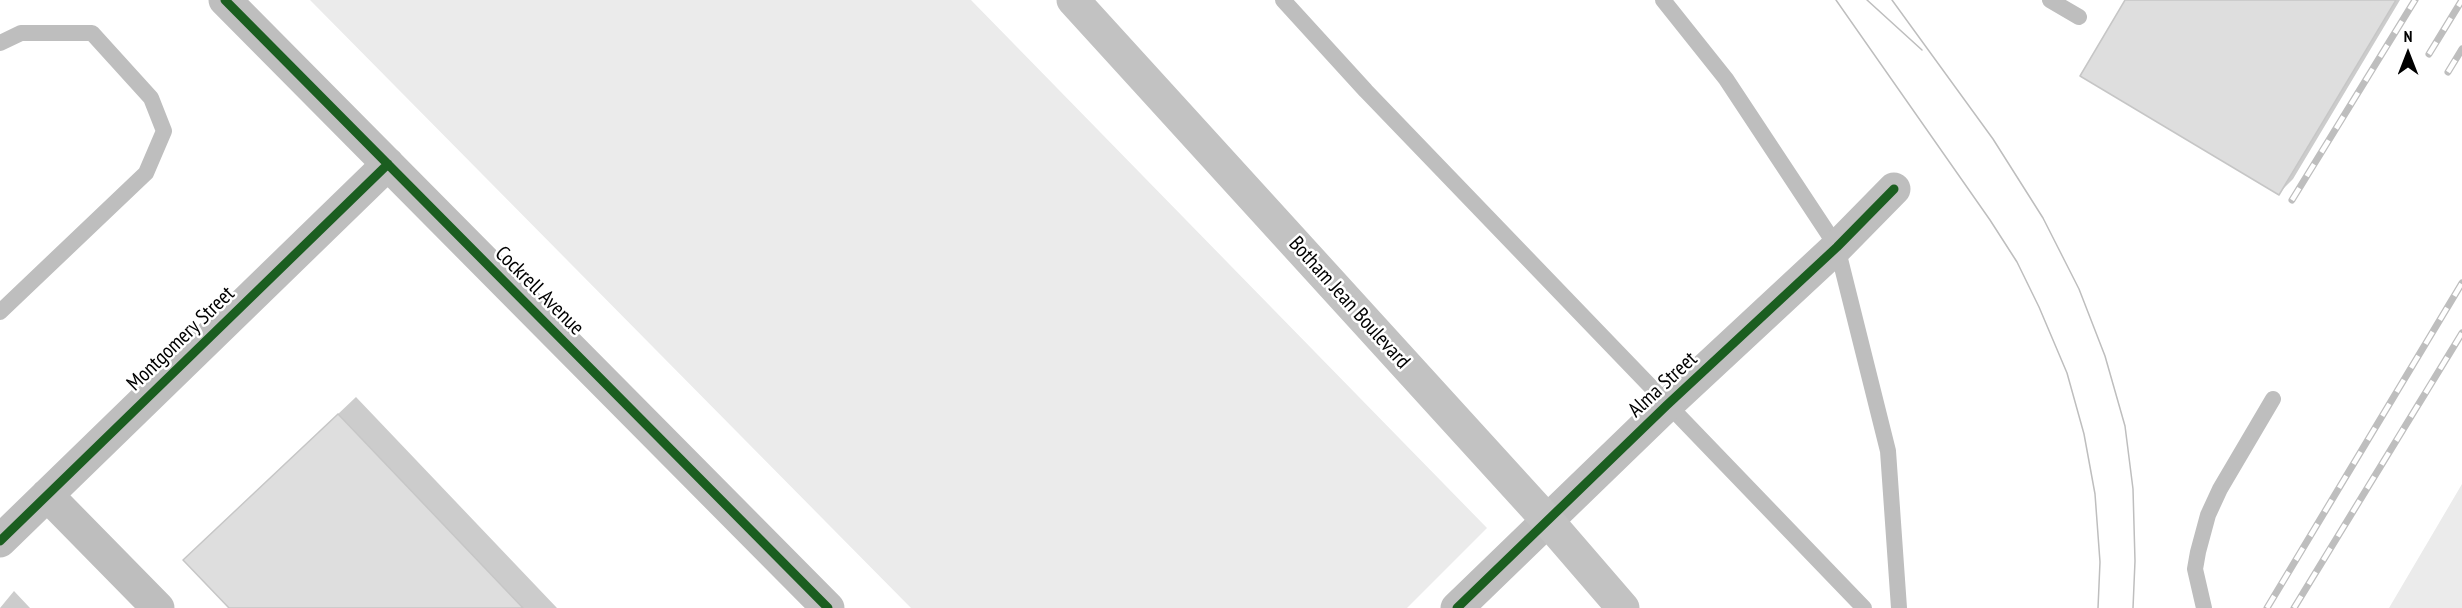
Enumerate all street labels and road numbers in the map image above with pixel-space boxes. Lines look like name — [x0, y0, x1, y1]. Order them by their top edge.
street label: Botham Jean Boulevard — [1283, 232, 1415, 374]
street label: Cockrell Avenue — [489, 241, 589, 341]
street label: Montgomery Street — [122, 282, 240, 396]
street label: Alma Street — [1623, 347, 1703, 423]

